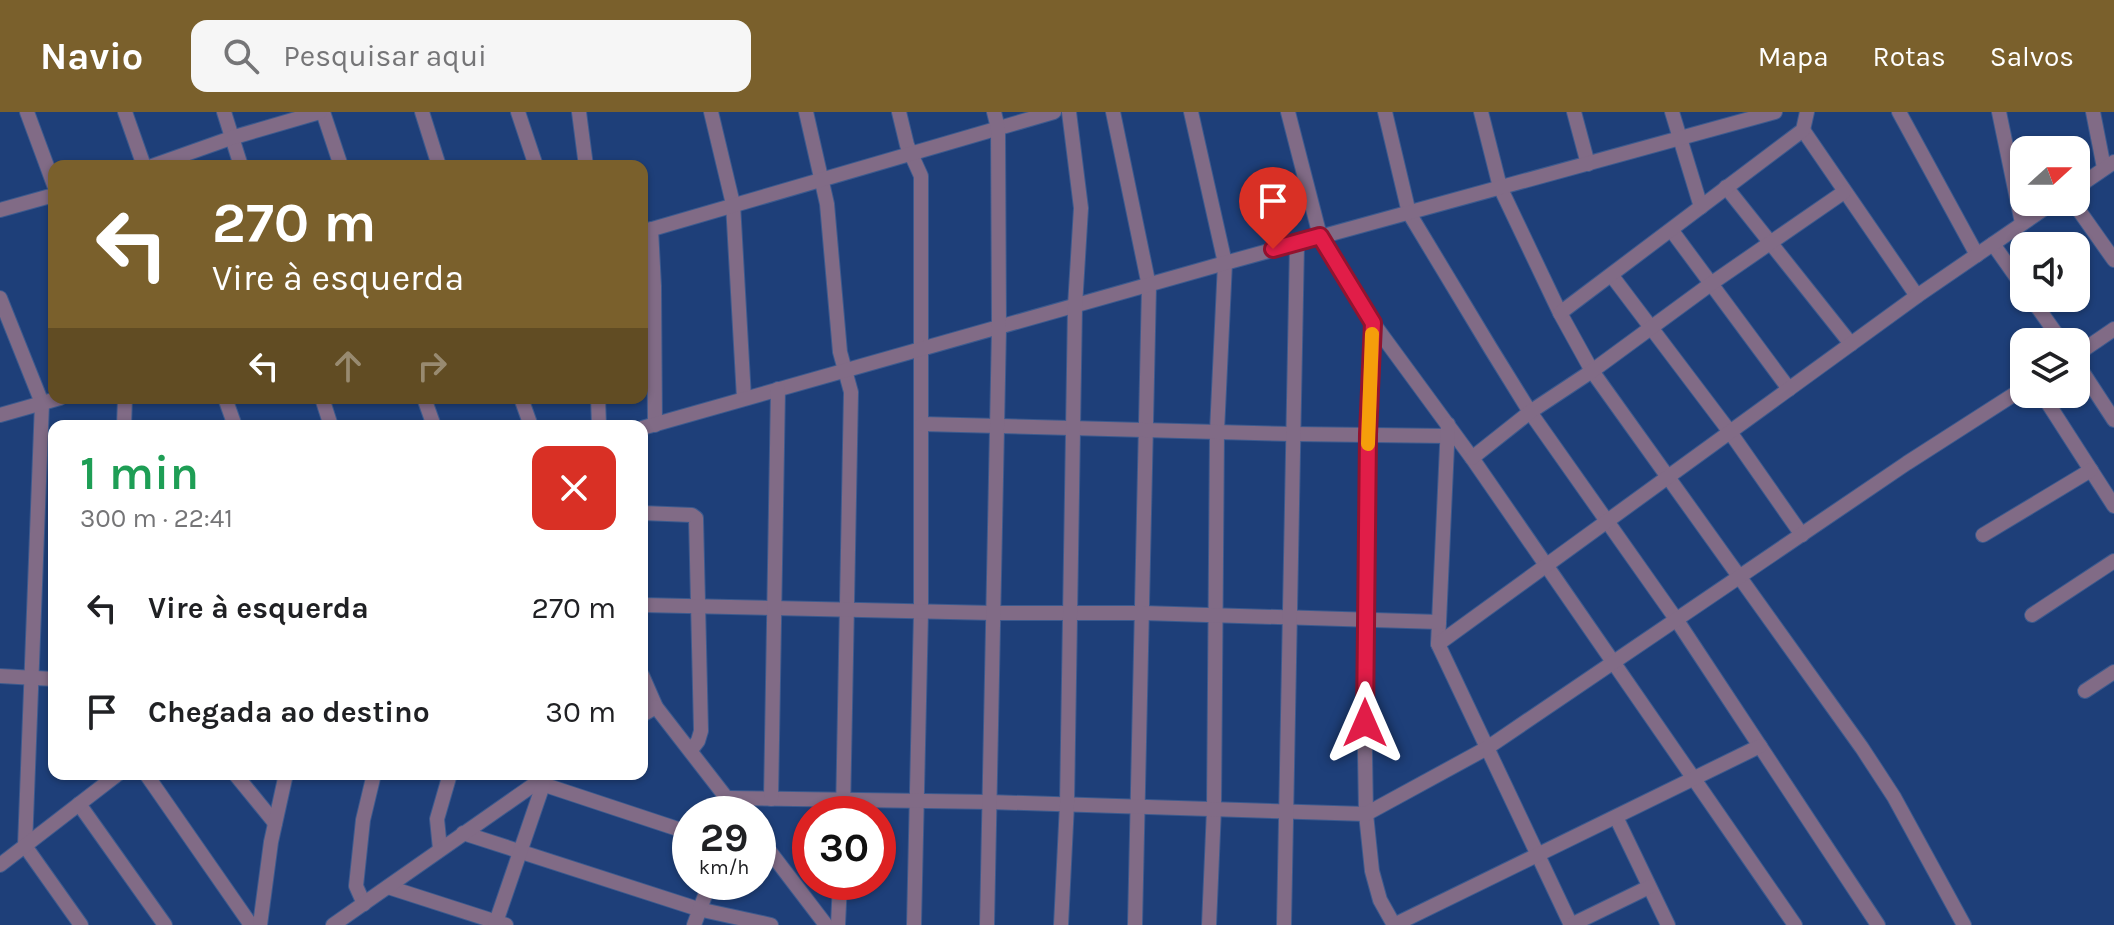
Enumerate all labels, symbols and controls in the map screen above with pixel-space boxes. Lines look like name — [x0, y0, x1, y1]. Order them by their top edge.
search box — [191, 20, 751, 92]
text: Navio — [40, 34, 143, 79]
icon: search — [219, 34, 263, 78]
text: Pesquisar aqui — [283, 38, 487, 74]
text: Mapa — [1758, 40, 1829, 73]
text: Rotas — [1873, 40, 1946, 73]
text: Salvos — [1990, 40, 2074, 73]
north arrow — [2010, 136, 2090, 216]
map controls — [2010, 136, 2090, 408]
pin — [1239, 167, 1307, 249]
icon: arrive — [1251, 179, 1295, 223]
text: 270 m — [212, 190, 376, 255]
icon: left — [80, 192, 184, 296]
button: sound — [2010, 232, 2090, 312]
text: Vire à esquerda — [212, 257, 464, 299]
button: layers — [2010, 328, 2090, 408]
icon: left — [242, 344, 286, 388]
icon: ahead — [326, 344, 370, 388]
icon: right — [410, 344, 454, 388]
text: 1 min — [80, 445, 199, 501]
button: close — [532, 446, 616, 530]
text: 300 m · 22:41 — [80, 503, 233, 534]
icon: left — [80, 586, 124, 630]
text: Vire à esquerda — [148, 590, 369, 626]
text: 270 m — [532, 590, 616, 626]
position arrow — [1323, 681, 1407, 765]
icon: arrive — [80, 690, 124, 734]
text: Chegada ao destino — [148, 694, 430, 730]
text: 30 m — [545, 694, 616, 730]
speed limit sign: 30 — [792, 796, 896, 900]
text: 29 — [700, 814, 748, 861]
text: km/h — [699, 856, 749, 879]

